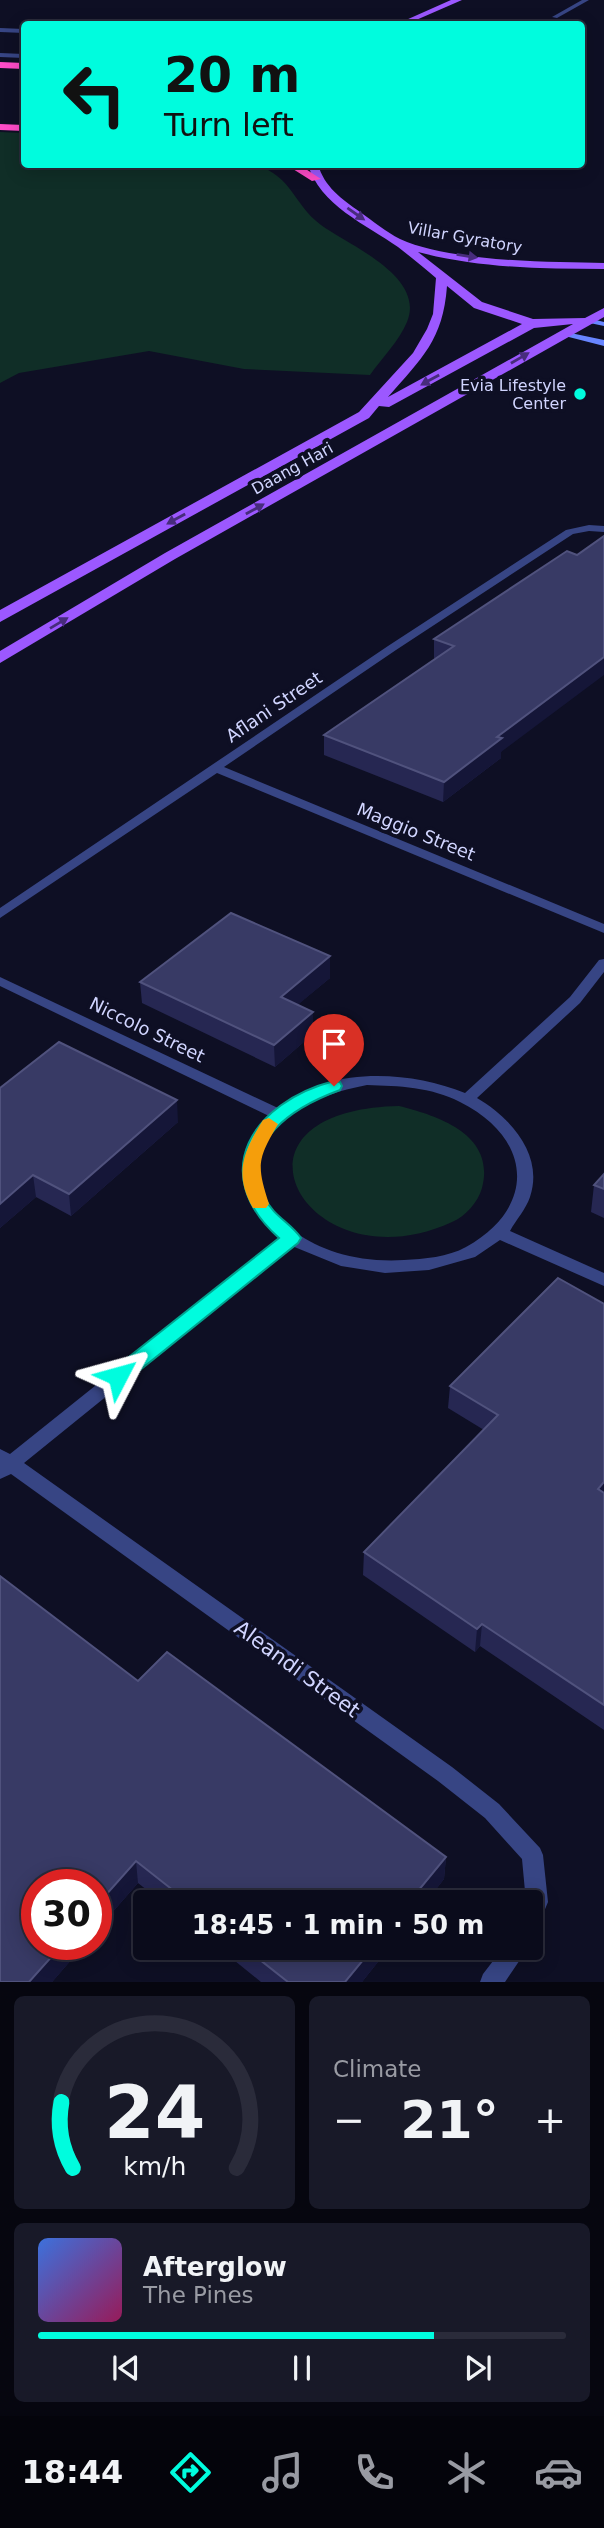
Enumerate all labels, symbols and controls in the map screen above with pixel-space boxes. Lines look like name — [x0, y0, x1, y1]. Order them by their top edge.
text: 20 m — [164, 47, 300, 104]
icon: left — [49, 49, 140, 140]
text: Turn left — [164, 106, 294, 144]
one-way arrow — [347, 207, 365, 221]
street label: Villar Gyratory — [406, 218, 524, 257]
one-way arrow — [456, 251, 478, 262]
one-way arrow — [510, 352, 530, 364]
one-way arrow — [419, 373, 439, 385]
place label: Evia Lifestyle Center — [460, 376, 566, 413]
marker: Evia Lifestyle Center — [572, 386, 588, 402]
street label: Daang Hari — [248, 438, 336, 499]
one-way arrow — [246, 503, 265, 515]
one-way arrow — [166, 513, 186, 525]
one-way arrow — [49, 617, 68, 629]
street label: Aflani Street — [222, 667, 326, 746]
street label: Maggio Street — [354, 798, 478, 865]
street label: Niccolo Street — [86, 993, 208, 1067]
pin — [304, 1014, 364, 1086]
icon: arrive — [315, 1025, 353, 1063]
position arrow — [81, 1339, 155, 1413]
street label: Aleandi Street — [230, 1616, 364, 1722]
speed limit sign: 30 — [21, 1869, 112, 1960]
text: 18:45 · 1 min · 50 m — [192, 1910, 484, 1940]
text: Climate — [333, 2056, 422, 2082]
text: 24 — [104, 2071, 205, 2156]
text: 21° — [400, 2090, 499, 2150]
text: − — [333, 2098, 365, 2142]
text: + — [534, 2098, 566, 2142]
text: km/h — [123, 2152, 186, 2181]
text: Afterglow — [143, 2252, 287, 2282]
text: The Pines — [143, 2282, 254, 2308]
icon: previous — [107, 2349, 145, 2387]
icon: pause — [283, 2349, 321, 2387]
icon: next — [459, 2349, 497, 2387]
icon: directions — [166, 2448, 215, 2497]
icon: music — [258, 2448, 307, 2497]
icon: phone — [350, 2448, 399, 2497]
icon: climate — [442, 2448, 491, 2497]
icon: car — [534, 2448, 583, 2497]
text: 18:44 — [21, 2453, 123, 2491]

